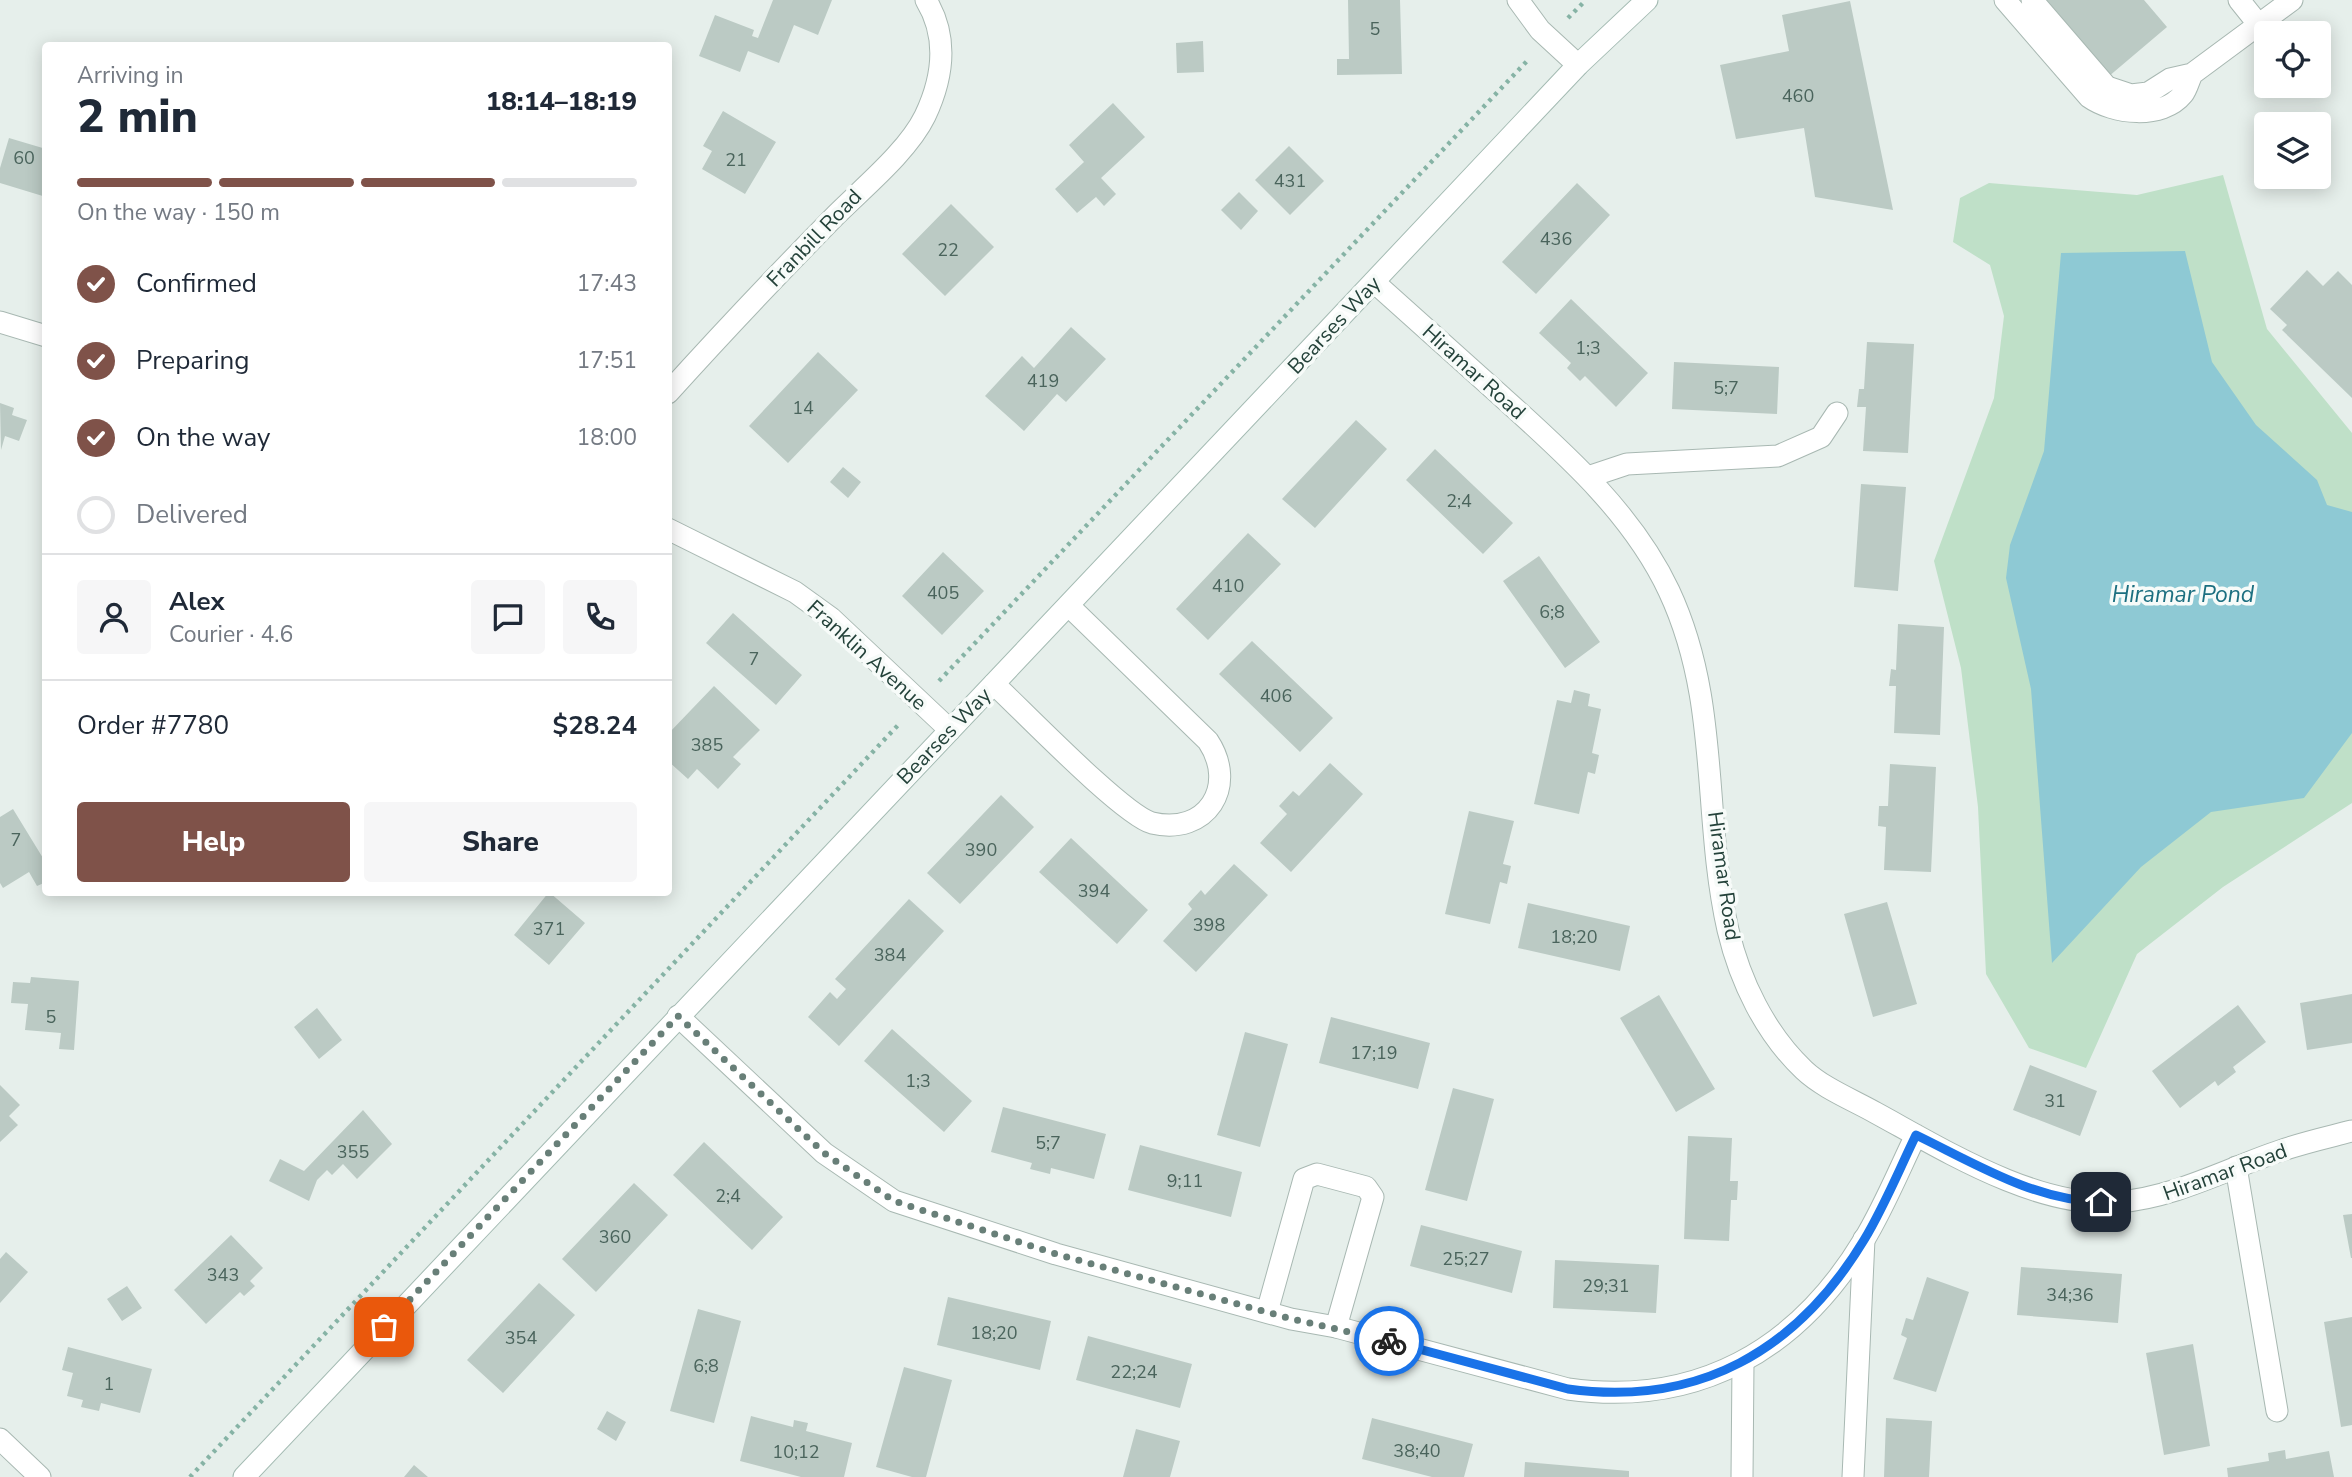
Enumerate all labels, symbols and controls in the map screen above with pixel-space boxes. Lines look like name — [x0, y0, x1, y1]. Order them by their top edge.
house number: 5 — [1370, 17, 1380, 41]
map controls — [2254, 21, 2331, 189]
button: locate — [2254, 21, 2331, 98]
text: Arriving in — [77, 60, 184, 91]
text: 18:14–18:19 — [486, 84, 637, 119]
house number: 460 — [1782, 84, 1814, 108]
text: 2 min — [77, 85, 198, 148]
button: layers — [2254, 112, 2331, 189]
house number: 60 — [13, 146, 35, 170]
house number: 21 — [725, 148, 747, 172]
house number: 431 — [1274, 169, 1306, 193]
street label: Franbill Road — [760, 183, 868, 293]
text: On the way · 150 m — [77, 197, 280, 228]
house number: 436 — [1540, 227, 1572, 251]
house number: 22 — [937, 238, 959, 262]
icon: check — [77, 265, 115, 303]
text: Confirmed — [136, 266, 257, 301]
text: 17:43 — [577, 268, 637, 299]
street label: Bearses Way — [1281, 270, 1387, 380]
street label: Hiramar Road — [1416, 318, 1532, 426]
house number: 1;3 — [1575, 336, 1601, 360]
icon: check — [77, 342, 115, 380]
text: Preparing — [136, 343, 249, 378]
text: 17:51 — [577, 345, 637, 376]
house number: 419 — [1027, 369, 1059, 393]
house number: 5;7 — [1713, 376, 1739, 400]
house number: 14 — [792, 396, 814, 420]
icon: check — [77, 419, 115, 457]
text: On the way — [136, 420, 270, 455]
text: 18:00 — [577, 422, 637, 453]
house number: 2;4 — [1446, 489, 1472, 513]
text: Delivered — [136, 497, 248, 532]
house number: 410 — [1212, 574, 1244, 598]
water label: Hiramar Pond — [2112, 579, 2255, 610]
button: person — [77, 580, 151, 654]
button: chat — [471, 580, 545, 654]
button: phone — [563, 580, 637, 654]
house number: 405 — [927, 581, 959, 605]
text: Alex — [169, 584, 225, 619]
street label: Franklin Avenue — [801, 594, 933, 716]
house number: 6;8 — [1539, 600, 1565, 624]
text: Courier · 4.6 — [169, 619, 293, 650]
house number: 7 — [749, 647, 759, 671]
street label: Bearses Way — [891, 681, 997, 790]
house number: 406 — [1260, 684, 1292, 708]
text: Order #7780 — [77, 708, 229, 743]
text: $28.24 — [553, 708, 637, 743]
house number: 385 — [691, 733, 723, 757]
button: Help — [77, 802, 350, 882]
button: Share — [364, 802, 637, 882]
street label: Hiramar Road — [1701, 810, 1747, 942]
house number: 7 — [11, 828, 21, 852]
house number: 390 — [965, 838, 997, 862]
house number: 394 — [1078, 879, 1110, 903]
house number: 398 — [1193, 913, 1225, 937]
house number: 371 — [533, 917, 565, 941]
house number: 18;20 — [1550, 925, 1598, 949]
house number: 384 — [874, 943, 906, 967]
house number: 5 — [46, 1005, 56, 1029]
house number: 17;19 — [1350, 1041, 1398, 1065]
house number: 1;3 — [905, 1069, 931, 1093]
house number: 31 — [2044, 1089, 2066, 1113]
house number: 5;7 — [1035, 1131, 1061, 1155]
street label: Hiramar Road — [2159, 1137, 2291, 1207]
house number: 355 — [337, 1140, 369, 1164]
house number: 9;11 — [1167, 1169, 1203, 1193]
pin — [2071, 1172, 2131, 1232]
icon: home — [2082, 1183, 2120, 1221]
house number: 2;4 — [715, 1184, 741, 1208]
house number: 360 — [599, 1225, 631, 1249]
house number: 25;27 — [1442, 1247, 1490, 1271]
house number: 343 — [207, 1263, 239, 1287]
house number: 29;31 — [1582, 1274, 1630, 1298]
house number: 34;36 — [2046, 1283, 2094, 1307]
pin — [354, 1297, 414, 1357]
courier — [1354, 1306, 1424, 1376]
icon: bag — [365, 1308, 403, 1346]
house number: 18;20 — [970, 1321, 1018, 1345]
icon: bike — [1370, 1322, 1408, 1360]
house number: 354 — [505, 1326, 537, 1350]
house number: 6;8 — [693, 1354, 719, 1378]
house number: 22;24 — [1110, 1360, 1158, 1384]
house number: 1 — [104, 1372, 114, 1396]
house number: 38;40 — [1393, 1439, 1441, 1463]
house number: 10;12 — [772, 1440, 820, 1464]

